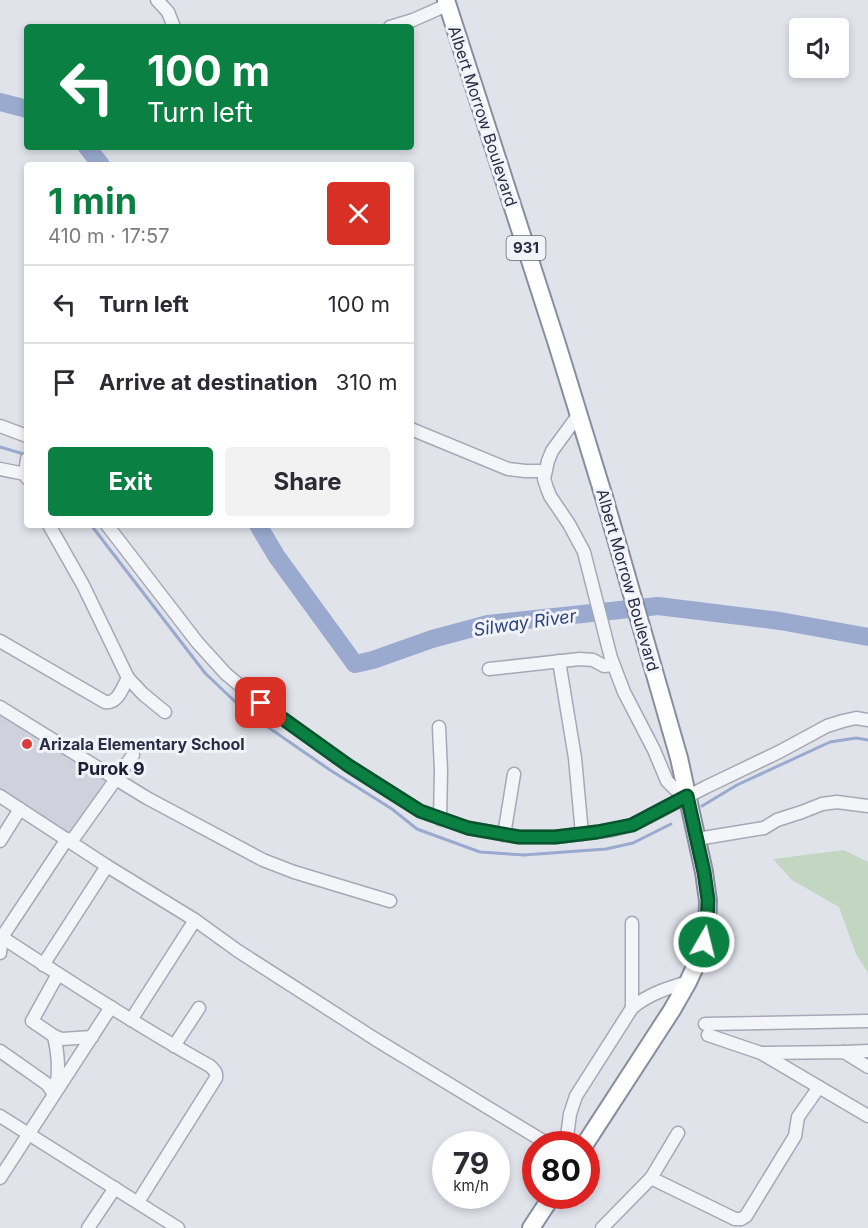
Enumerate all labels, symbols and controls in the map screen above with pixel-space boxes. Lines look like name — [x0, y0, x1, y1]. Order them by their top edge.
map controls — [789, 18, 849, 78]
button: sound — [789, 18, 849, 78]
street label: Albert Morrow Boulevard — [444, 23, 522, 209]
text: 100 m — [147, 45, 270, 96]
icon: left — [48, 48, 126, 126]
text: Turn left — [147, 96, 253, 129]
text: 1 min — [48, 179, 137, 223]
button: close — [327, 182, 390, 245]
text: 410 m · 17:57 — [48, 224, 169, 248]
road number: 931 — [506, 236, 546, 260]
icon: left — [48, 288, 81, 321]
text: Turn left — [99, 291, 189, 317]
text: 100 m — [328, 291, 390, 317]
icon: arrive — [48, 366, 81, 399]
text: Arrive at destination — [99, 369, 318, 395]
text: 310 m — [336, 369, 398, 395]
button: Exit — [48, 447, 213, 516]
button: Share — [225, 447, 390, 516]
street label: Albert Morrow Boulevard — [592, 486, 664, 674]
water label: Silway River — [472, 605, 579, 640]
pin — [235, 677, 286, 728]
icon: arrive — [244, 686, 277, 719]
place label: Arizala Elementary School — [39, 734, 245, 754]
marker: Arizala Elementary School — [20, 737, 34, 751]
district label: Purok 9 — [77, 758, 145, 779]
position arrow — [672, 910, 736, 974]
speed limit sign: 80 — [522, 1131, 600, 1209]
text: 79 — [453, 1145, 489, 1181]
text: km/h — [453, 1176, 489, 1195]

